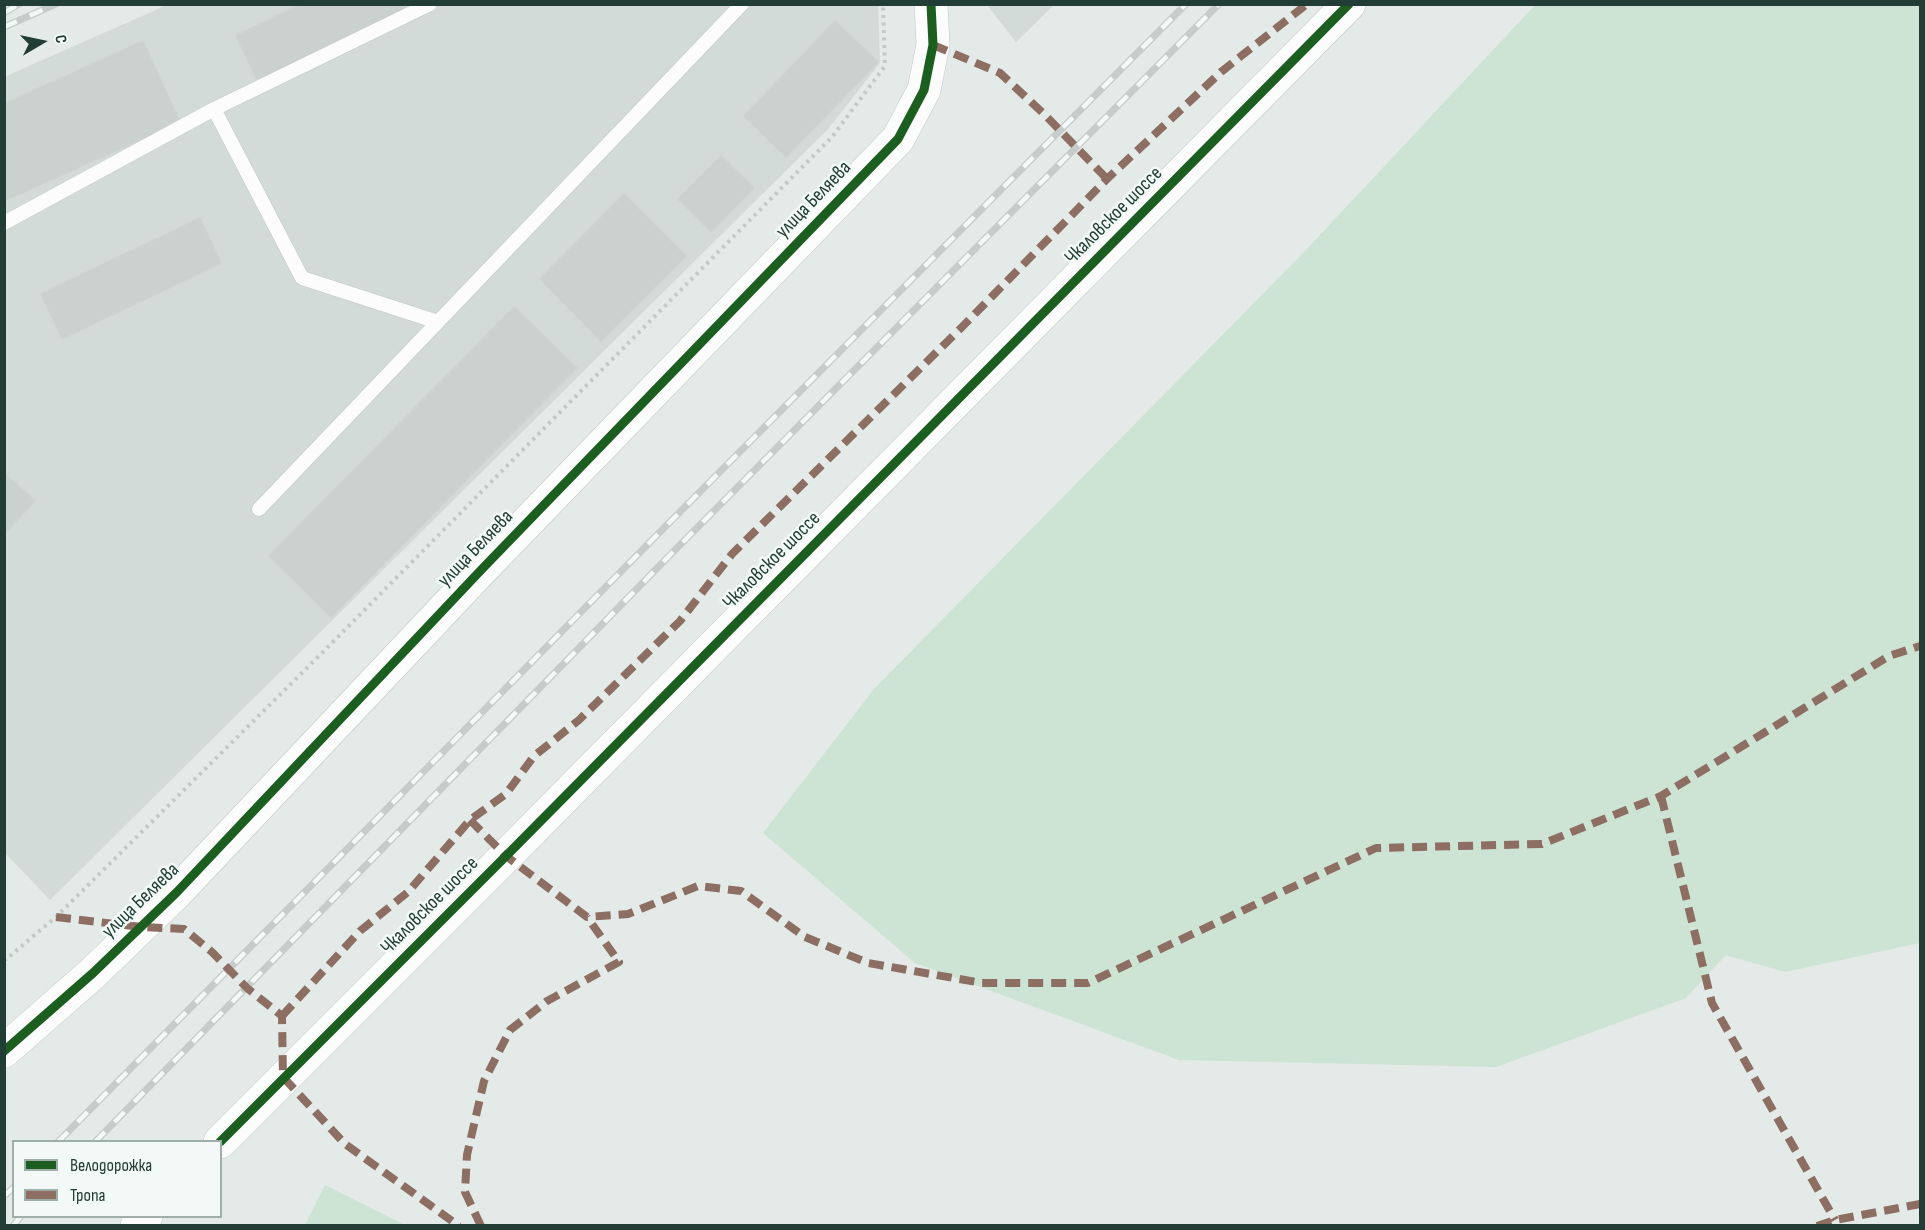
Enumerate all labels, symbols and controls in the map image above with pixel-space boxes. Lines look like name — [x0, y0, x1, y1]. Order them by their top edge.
north arrow — [12, 12, 72, 72]
text: С — [50, 34, 70, 45]
street label: улица Беляева — [771, 156, 857, 244]
street label: Чкаловское шоссе — [1060, 162, 1168, 270]
street label: улица Беляева — [433, 505, 519, 593]
street label: Чкаловское шоссе — [718, 507, 826, 615]
street label: Чкаловское шоссе — [376, 852, 484, 960]
street label: улица Беляева — [97, 858, 185, 944]
legend — [12, 1140, 222, 1218]
text: Велодорожка — [70, 1155, 152, 1176]
text: Тропа — [70, 1185, 106, 1206]

